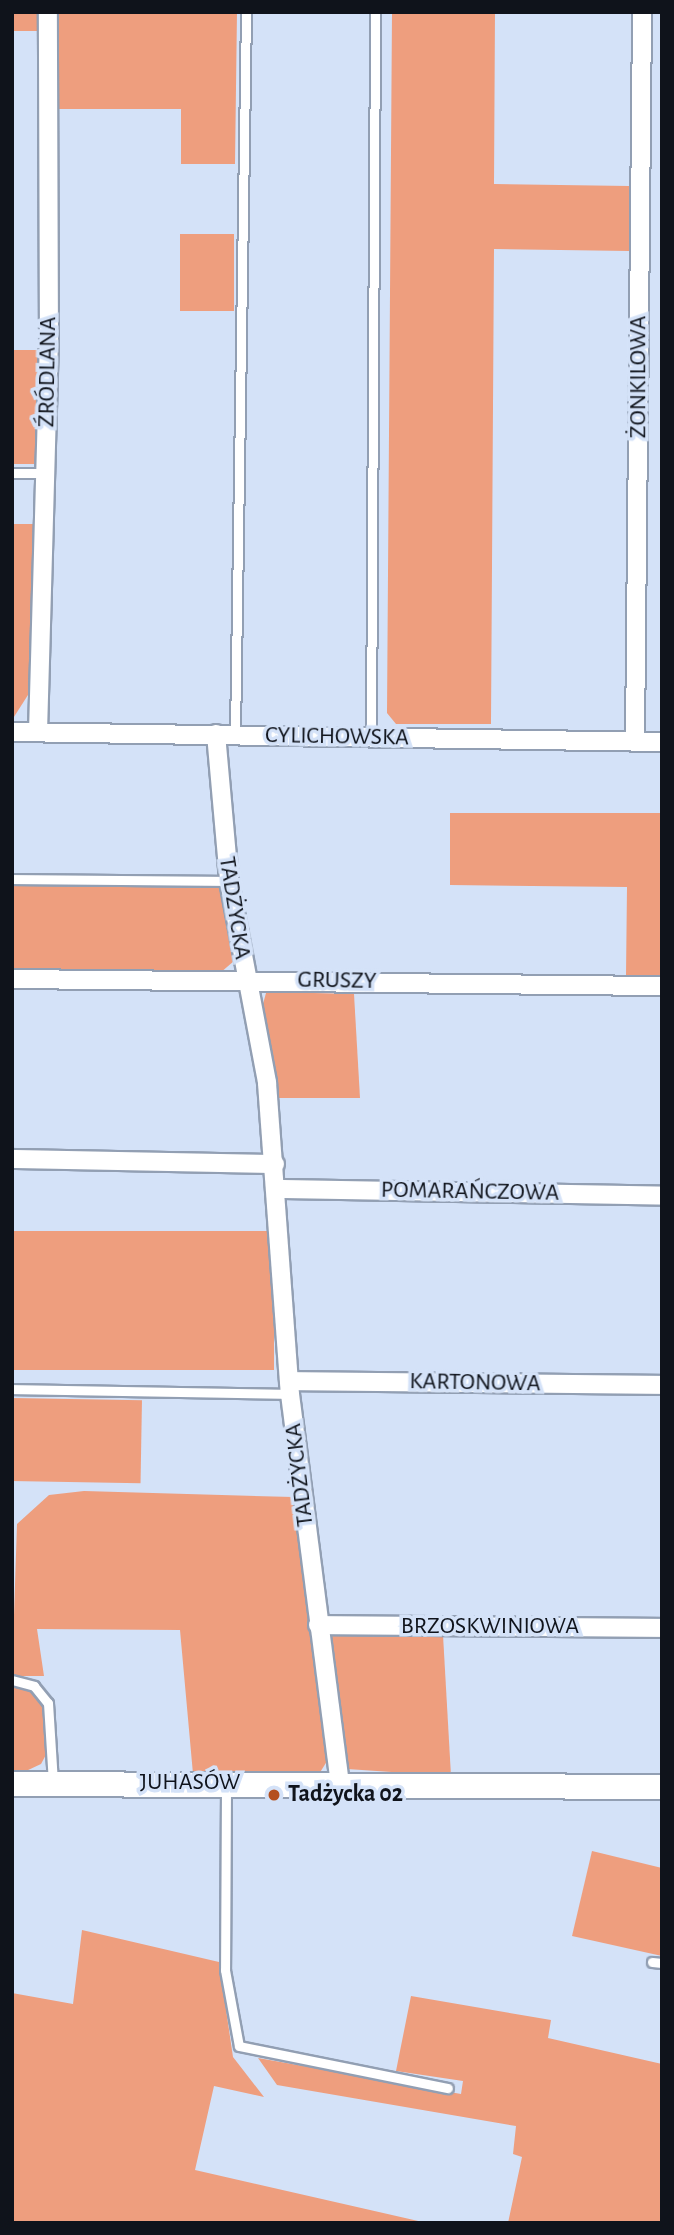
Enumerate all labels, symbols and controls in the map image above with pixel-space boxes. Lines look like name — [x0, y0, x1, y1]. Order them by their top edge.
street label: ŹRÓDLANA — [33, 316, 63, 428]
street label: ŻONKILOWA — [625, 316, 653, 438]
street label: CYLICHOWSKA — [265, 721, 409, 753]
street label: TADŻYCKA — [212, 854, 256, 962]
street label: GRUSZY — [297, 966, 377, 996]
street label: POMARAŃCZOWA — [381, 1176, 559, 1208]
street label: KARTONOWA — [409, 1367, 541, 1399]
street label: TADŻYCKA — [279, 1422, 321, 1528]
street label: BRZOSKWINIOWA — [401, 1613, 579, 1641]
street label: JUHASÓW — [140, 1769, 240, 1797]
place label: Tadżycka 02 — [288, 1781, 403, 1809]
marker: Tadżycka 02 — [266, 1787, 282, 1803]

